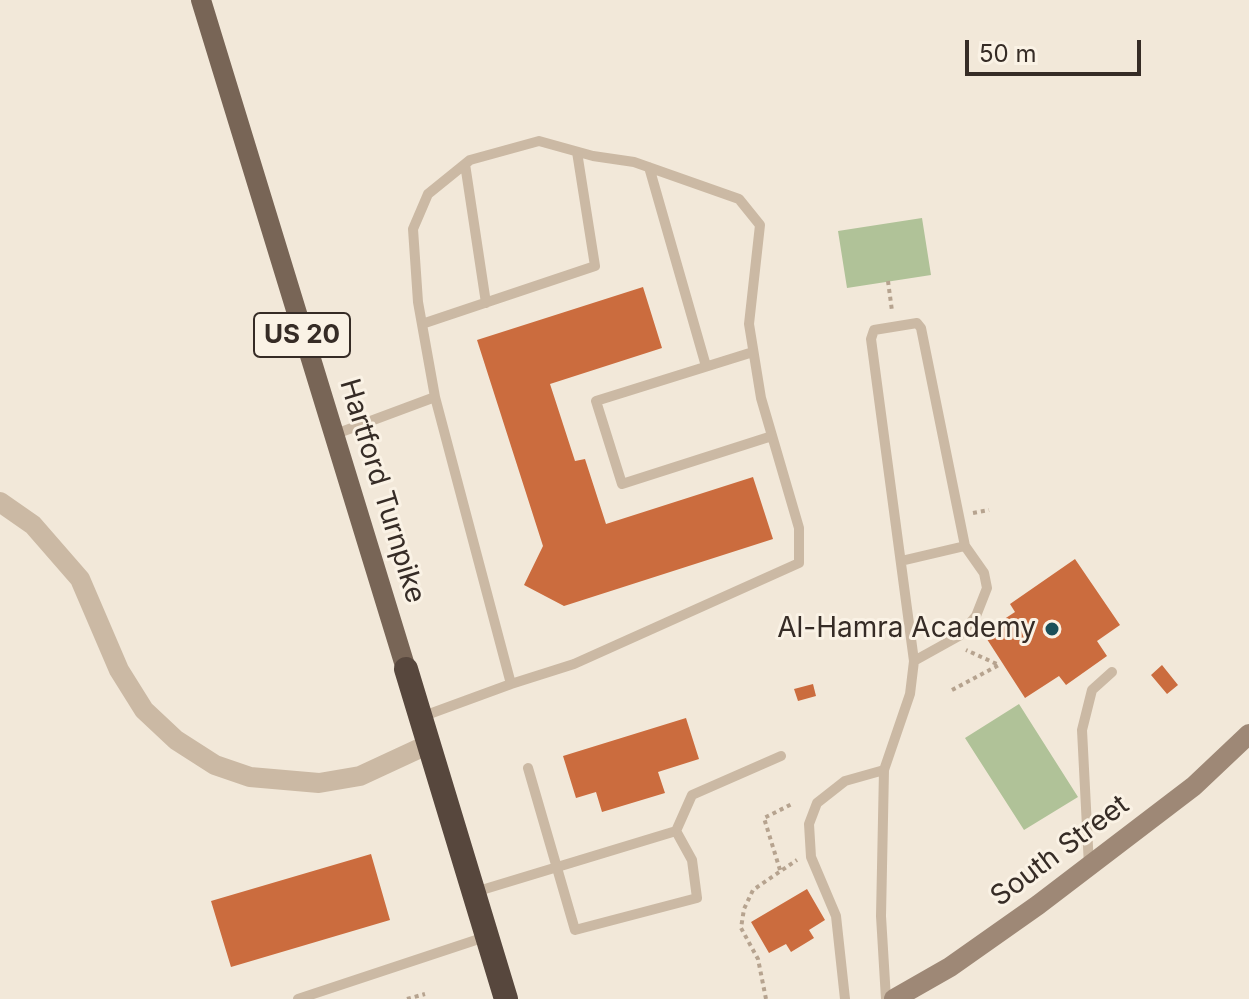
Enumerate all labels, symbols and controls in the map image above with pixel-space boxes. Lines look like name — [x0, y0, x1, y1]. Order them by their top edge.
scale bar — [969, 24, 1145, 74]
text: 50 m — [979, 39, 1037, 68]
road number: US 20 — [254, 313, 350, 357]
street label: Hartford Turnpike — [332, 375, 432, 607]
place label: Al-Hamra Academy — [777, 612, 1036, 646]
marker: Al-Hamra Academy — [1043, 620, 1061, 638]
street label: South Street — [984, 788, 1136, 914]

